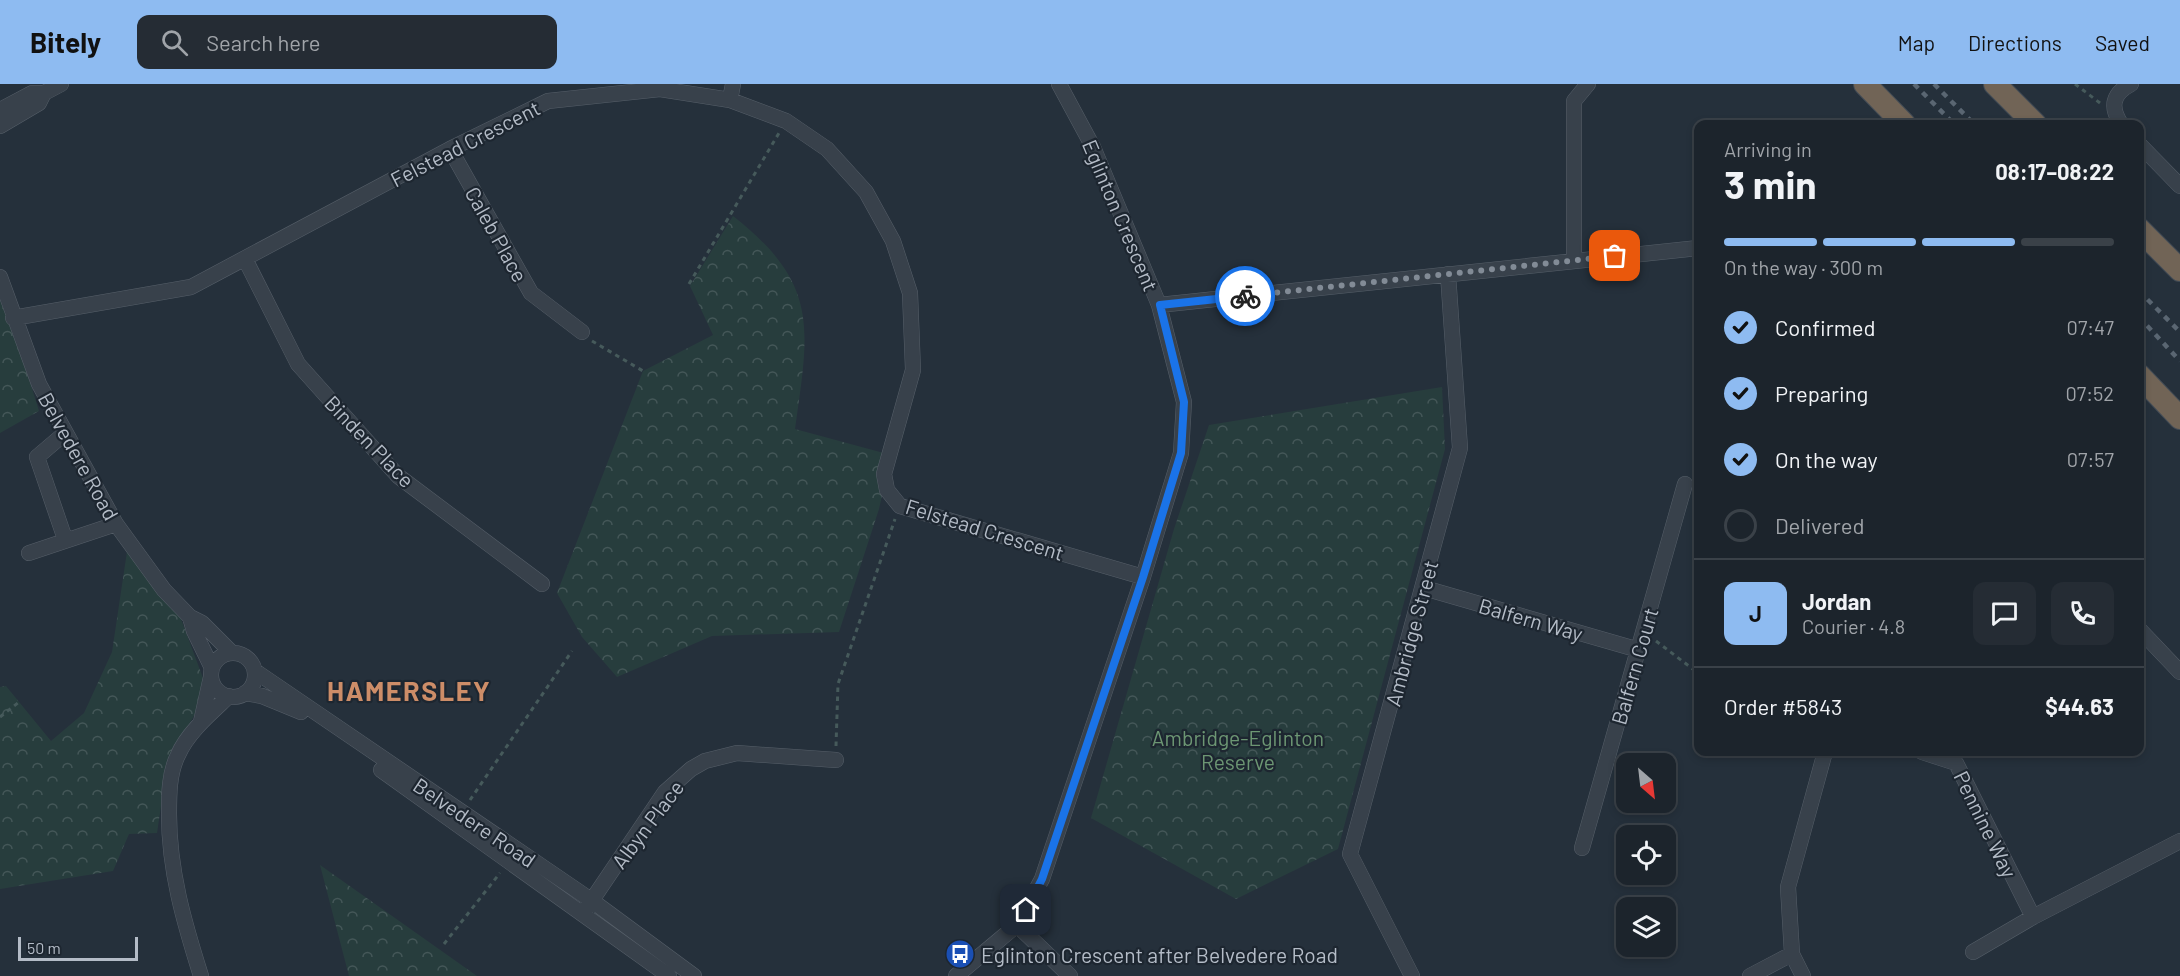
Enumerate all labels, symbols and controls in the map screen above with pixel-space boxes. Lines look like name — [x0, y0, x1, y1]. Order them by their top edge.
search box — [137, 15, 557, 69]
text: Bitely — [30, 25, 101, 59]
icon: search — [158, 26, 191, 59]
text: Search here — [206, 29, 321, 55]
text: Map — [1898, 30, 1935, 55]
text: Directions — [1968, 30, 2062, 55]
text: Saved — [2095, 30, 2150, 55]
street label: Felstead Crescent — [386, 95, 544, 191]
street label: Eglinton Crescent — [1078, 135, 1164, 295]
text: Arriving in — [1724, 137, 1812, 161]
text: 08:17–08:22 — [1995, 158, 2114, 184]
text: 3 min — [1724, 160, 1817, 207]
street label: Caleb Place — [461, 182, 533, 286]
pin — [1589, 230, 1640, 281]
icon: bag — [1598, 239, 1631, 272]
text: On the way · 300 m — [1724, 255, 1883, 279]
courier — [1215, 266, 1275, 326]
icon: bike — [1229, 280, 1262, 313]
icon: check — [1724, 311, 1757, 344]
text: Confirmed — [1775, 314, 1875, 340]
text: 07:47 — [2067, 315, 2114, 339]
icon: check — [1724, 377, 1757, 410]
text: Preparing — [1775, 380, 1868, 406]
text: 07:52 — [2065, 381, 2114, 405]
street label: Belvedere Road — [34, 388, 124, 524]
street label: Binden Place — [320, 390, 420, 492]
icon: check — [1724, 443, 1757, 476]
text: On the way — [1775, 446, 1878, 472]
text: 07:57 — [2067, 447, 2114, 471]
street label: Felstead Crescent — [903, 493, 1067, 565]
text: Delivered — [1775, 512, 1864, 538]
street label: Ambridge Street — [1380, 557, 1442, 709]
button: chat — [1973, 582, 2036, 645]
button: phone — [2051, 582, 2114, 645]
text: Jordan — [1802, 588, 1871, 614]
street label: Balfern Way — [1476, 592, 1586, 646]
text: J — [1749, 600, 1762, 626]
street label: Balfern Court — [1605, 605, 1663, 727]
text: Courier · 4.8 — [1802, 614, 1905, 638]
district label: HAMERSLEY — [327, 674, 491, 706]
text: Order #5843 — [1724, 693, 1842, 719]
text: $44.63 — [2045, 693, 2114, 719]
park label: Ambridge-Eglinton Reserve — [1152, 725, 1324, 774]
north arrow — [1616, 753, 1676, 813]
map controls — [1616, 753, 1676, 957]
street label: Pennine Way — [1949, 767, 2023, 882]
street label: Belvedere Road — [409, 772, 541, 872]
street label: Albyn Place — [606, 775, 688, 873]
button: locate — [1616, 825, 1676, 885]
pin — [1000, 884, 1051, 935]
icon: home — [1009, 893, 1042, 926]
button: layers — [1616, 897, 1676, 957]
scale bar — [18, 934, 138, 962]
text: 50 m — [27, 938, 61, 957]
bus stop icon: Eglinton Crescent after Belvedere Road — [944, 938, 976, 970]
place label: Eglinton Crescent after Belvedere Road — [981, 942, 1338, 967]

